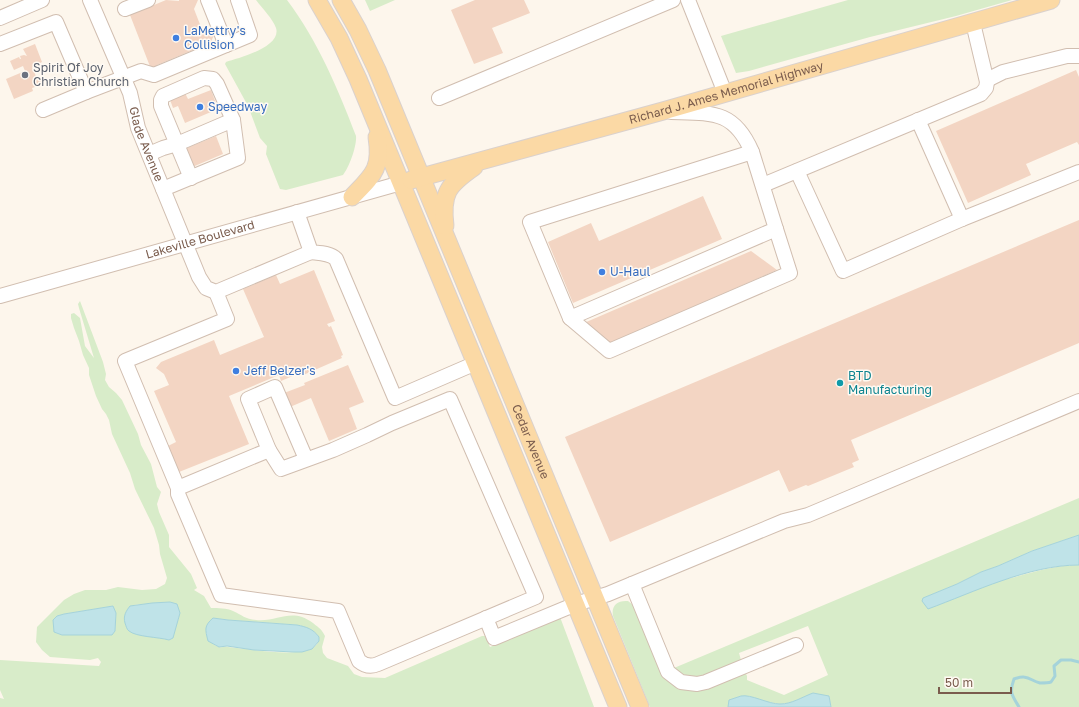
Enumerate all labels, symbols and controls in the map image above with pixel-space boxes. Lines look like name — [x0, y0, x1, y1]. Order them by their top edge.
place label: LaMettry's Collision — [184, 23, 246, 52]
marker: LaMettry's Collision — [171, 33, 181, 43]
street label: Richard J. Ames Memorial Highway — [627, 57, 825, 127]
place label: Spirit Of Joy Christian Church — [33, 60, 129, 89]
marker: Spirit Of Joy Christian Church — [20, 70, 30, 80]
place label: Speedway — [208, 99, 267, 114]
marker: Speedway — [195, 102, 205, 112]
street label: Glade Avenue — [126, 105, 167, 184]
street label: Lakeville Boulevard — [144, 217, 256, 262]
place label: U-Haul — [610, 264, 650, 279]
marker: U-Haul — [597, 267, 607, 277]
place label: Jeff Belzer's — [244, 363, 316, 378]
marker: Jeff Belzer's — [231, 366, 241, 376]
place label: BTD Manufacturing — [848, 368, 932, 397]
marker: BTD Manufacturing — [835, 378, 845, 388]
street label: Cedar Avenue — [509, 402, 553, 481]
scale bar — [939, 669, 1011, 695]
text: 50 m — [945, 675, 973, 690]

